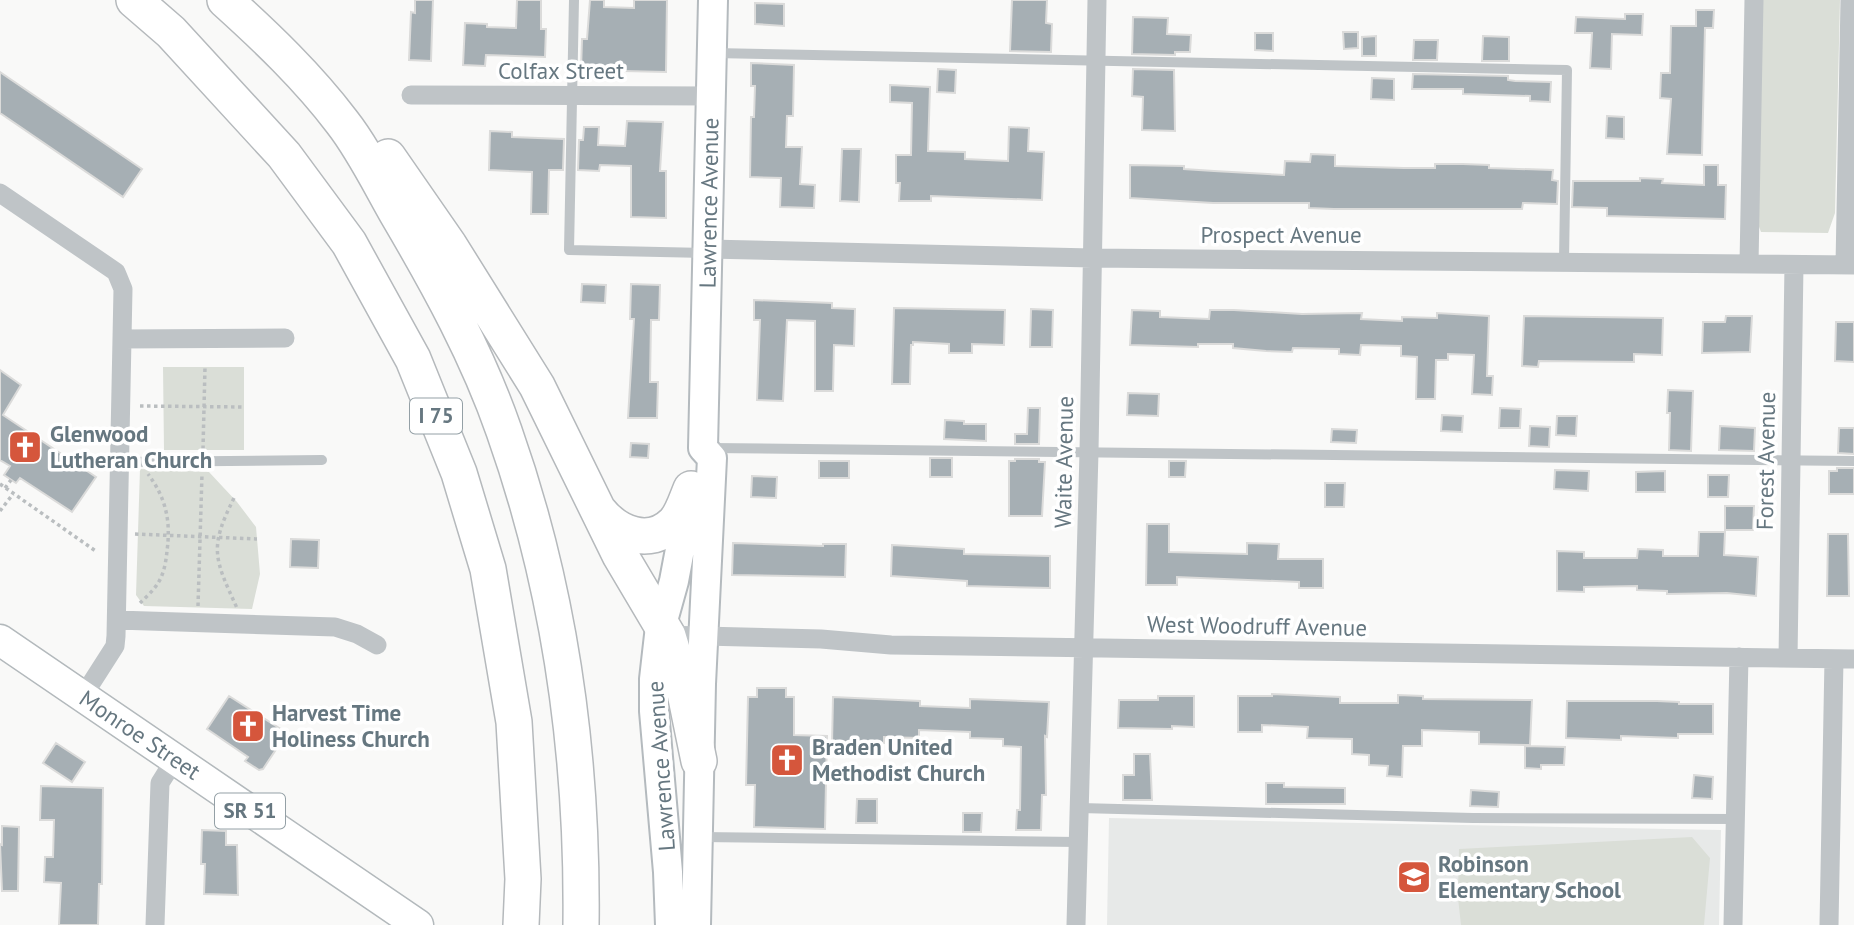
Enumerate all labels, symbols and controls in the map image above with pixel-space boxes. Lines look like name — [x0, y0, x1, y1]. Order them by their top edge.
street label: Colfax Street — [498, 56, 624, 85]
street label: Lawrence Avenue — [693, 117, 724, 289]
street label: Prospect Avenue — [1200, 220, 1362, 249]
street label: Forest Avenue — [1750, 392, 1781, 530]
street label: Waite Avenue — [1048, 396, 1079, 528]
road number: I 75 — [410, 398, 462, 434]
place label: Glenwood Lutheran Church — [50, 419, 212, 474]
church icon: Glenwood Lutheran Church — [6, 428, 44, 466]
street label: West Woodruff Avenue — [1147, 609, 1367, 642]
street label: Lawrence Avenue — [640, 680, 681, 852]
street label: Monroe Street — [74, 683, 207, 786]
place label: Harvest Time Holiness Church — [272, 698, 430, 753]
church icon: Harvest Time Holiness Church — [229, 707, 267, 745]
place label: Braden United Methodist Church — [812, 732, 985, 787]
church icon: Braden United Methodist Church — [768, 741, 806, 779]
road number: SR 51 — [215, 794, 285, 828]
place label: Robinson Elementary School — [1438, 849, 1621, 904]
school or university icon: Robinson Elementary School — [1395, 858, 1433, 896]

